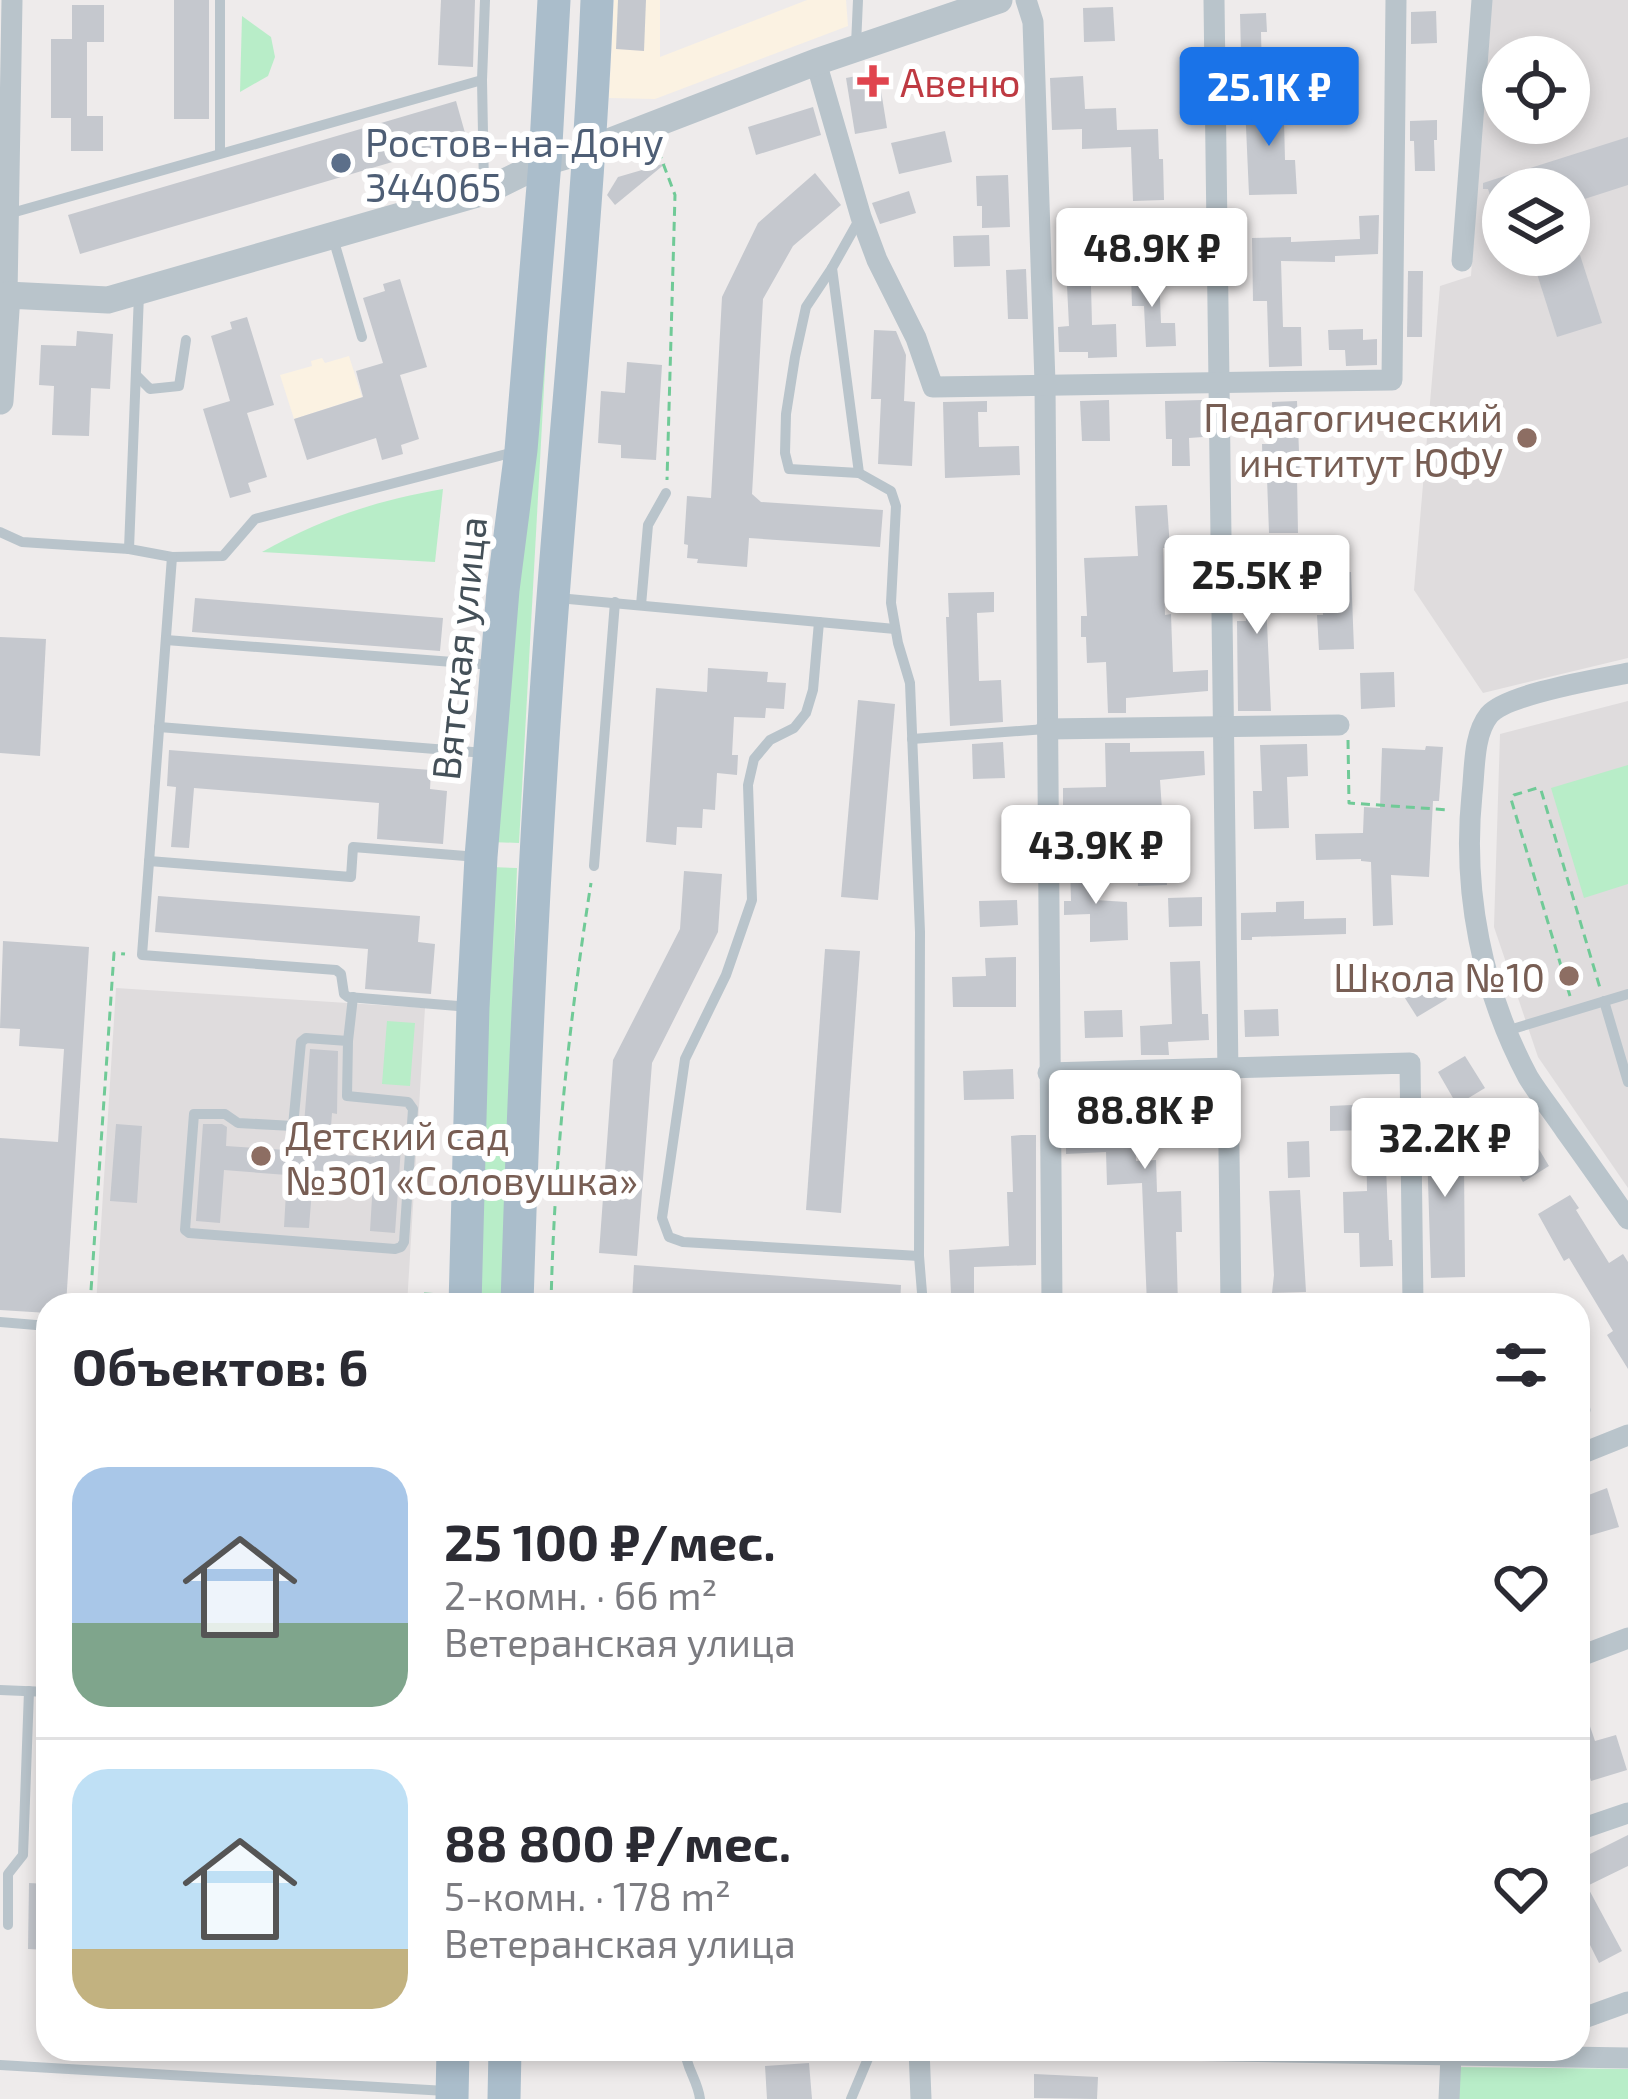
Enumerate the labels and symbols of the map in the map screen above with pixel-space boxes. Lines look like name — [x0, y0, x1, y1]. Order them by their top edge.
pin: 25.1K ₽ — [1158, 47, 1380, 149]
place label: Авеню — [900, 58, 1021, 105]
marker: Авеню — [857, 65, 889, 97]
place label: Ростов-на-Дону 344065 — [365, 118, 664, 210]
marker: Ростов-на-Дону 344065 — [328, 150, 354, 176]
pin: 48.9K ₽ — [1041, 208, 1263, 310]
place label: Педагогический институт ЮФУ — [1203, 393, 1503, 486]
marker: Педагогический институт ЮФУ — [1514, 425, 1540, 451]
street label: Вятская улица — [421, 514, 496, 782]
pin: 25.5K ₽ — [1146, 535, 1368, 637]
pin: 43.9K ₽ — [985, 805, 1207, 907]
place label: Школа №10 — [1333, 953, 1545, 1000]
marker: Школа №10 — [1556, 963, 1582, 989]
pin: 88.8K ₽ — [1034, 1070, 1256, 1172]
pin: 32.2K ₽ — [1334, 1098, 1556, 1200]
place label: Детский сад №301 «Соловушка» — [285, 1111, 638, 1204]
marker: Детский сад №301 «Соловушка» — [248, 1143, 274, 1169]

